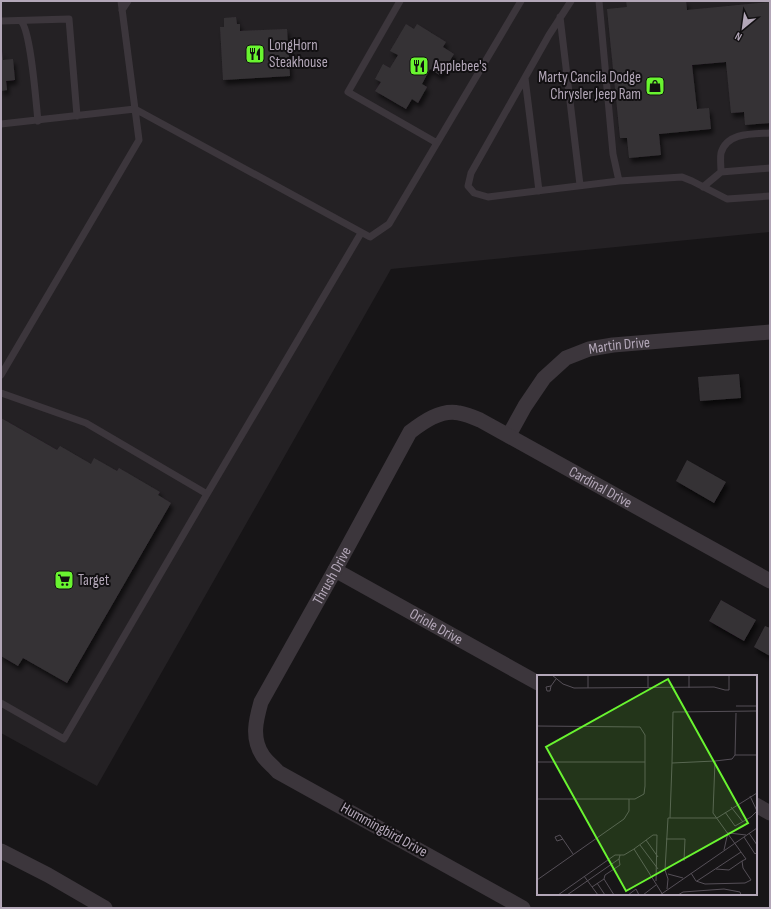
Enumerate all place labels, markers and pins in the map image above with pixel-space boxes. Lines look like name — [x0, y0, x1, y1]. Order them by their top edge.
place label: LongHorn Steakhouse — [269, 36, 328, 72]
restaurant icon: LongHorn Steakhouse — [244, 43, 266, 65]
restaurant icon: Applebee's — [408, 55, 430, 77]
place label: Applebee's — [432, 57, 487, 76]
place label: Marty Cancila Dodge Chrysler Jeep Ram — [538, 68, 641, 104]
shop icon: Marty Cancila Dodge Chrysler Jeep Ram — [644, 75, 666, 97]
supermarket icon: Target — [53, 569, 75, 591]
place label: Target — [78, 571, 110, 590]

